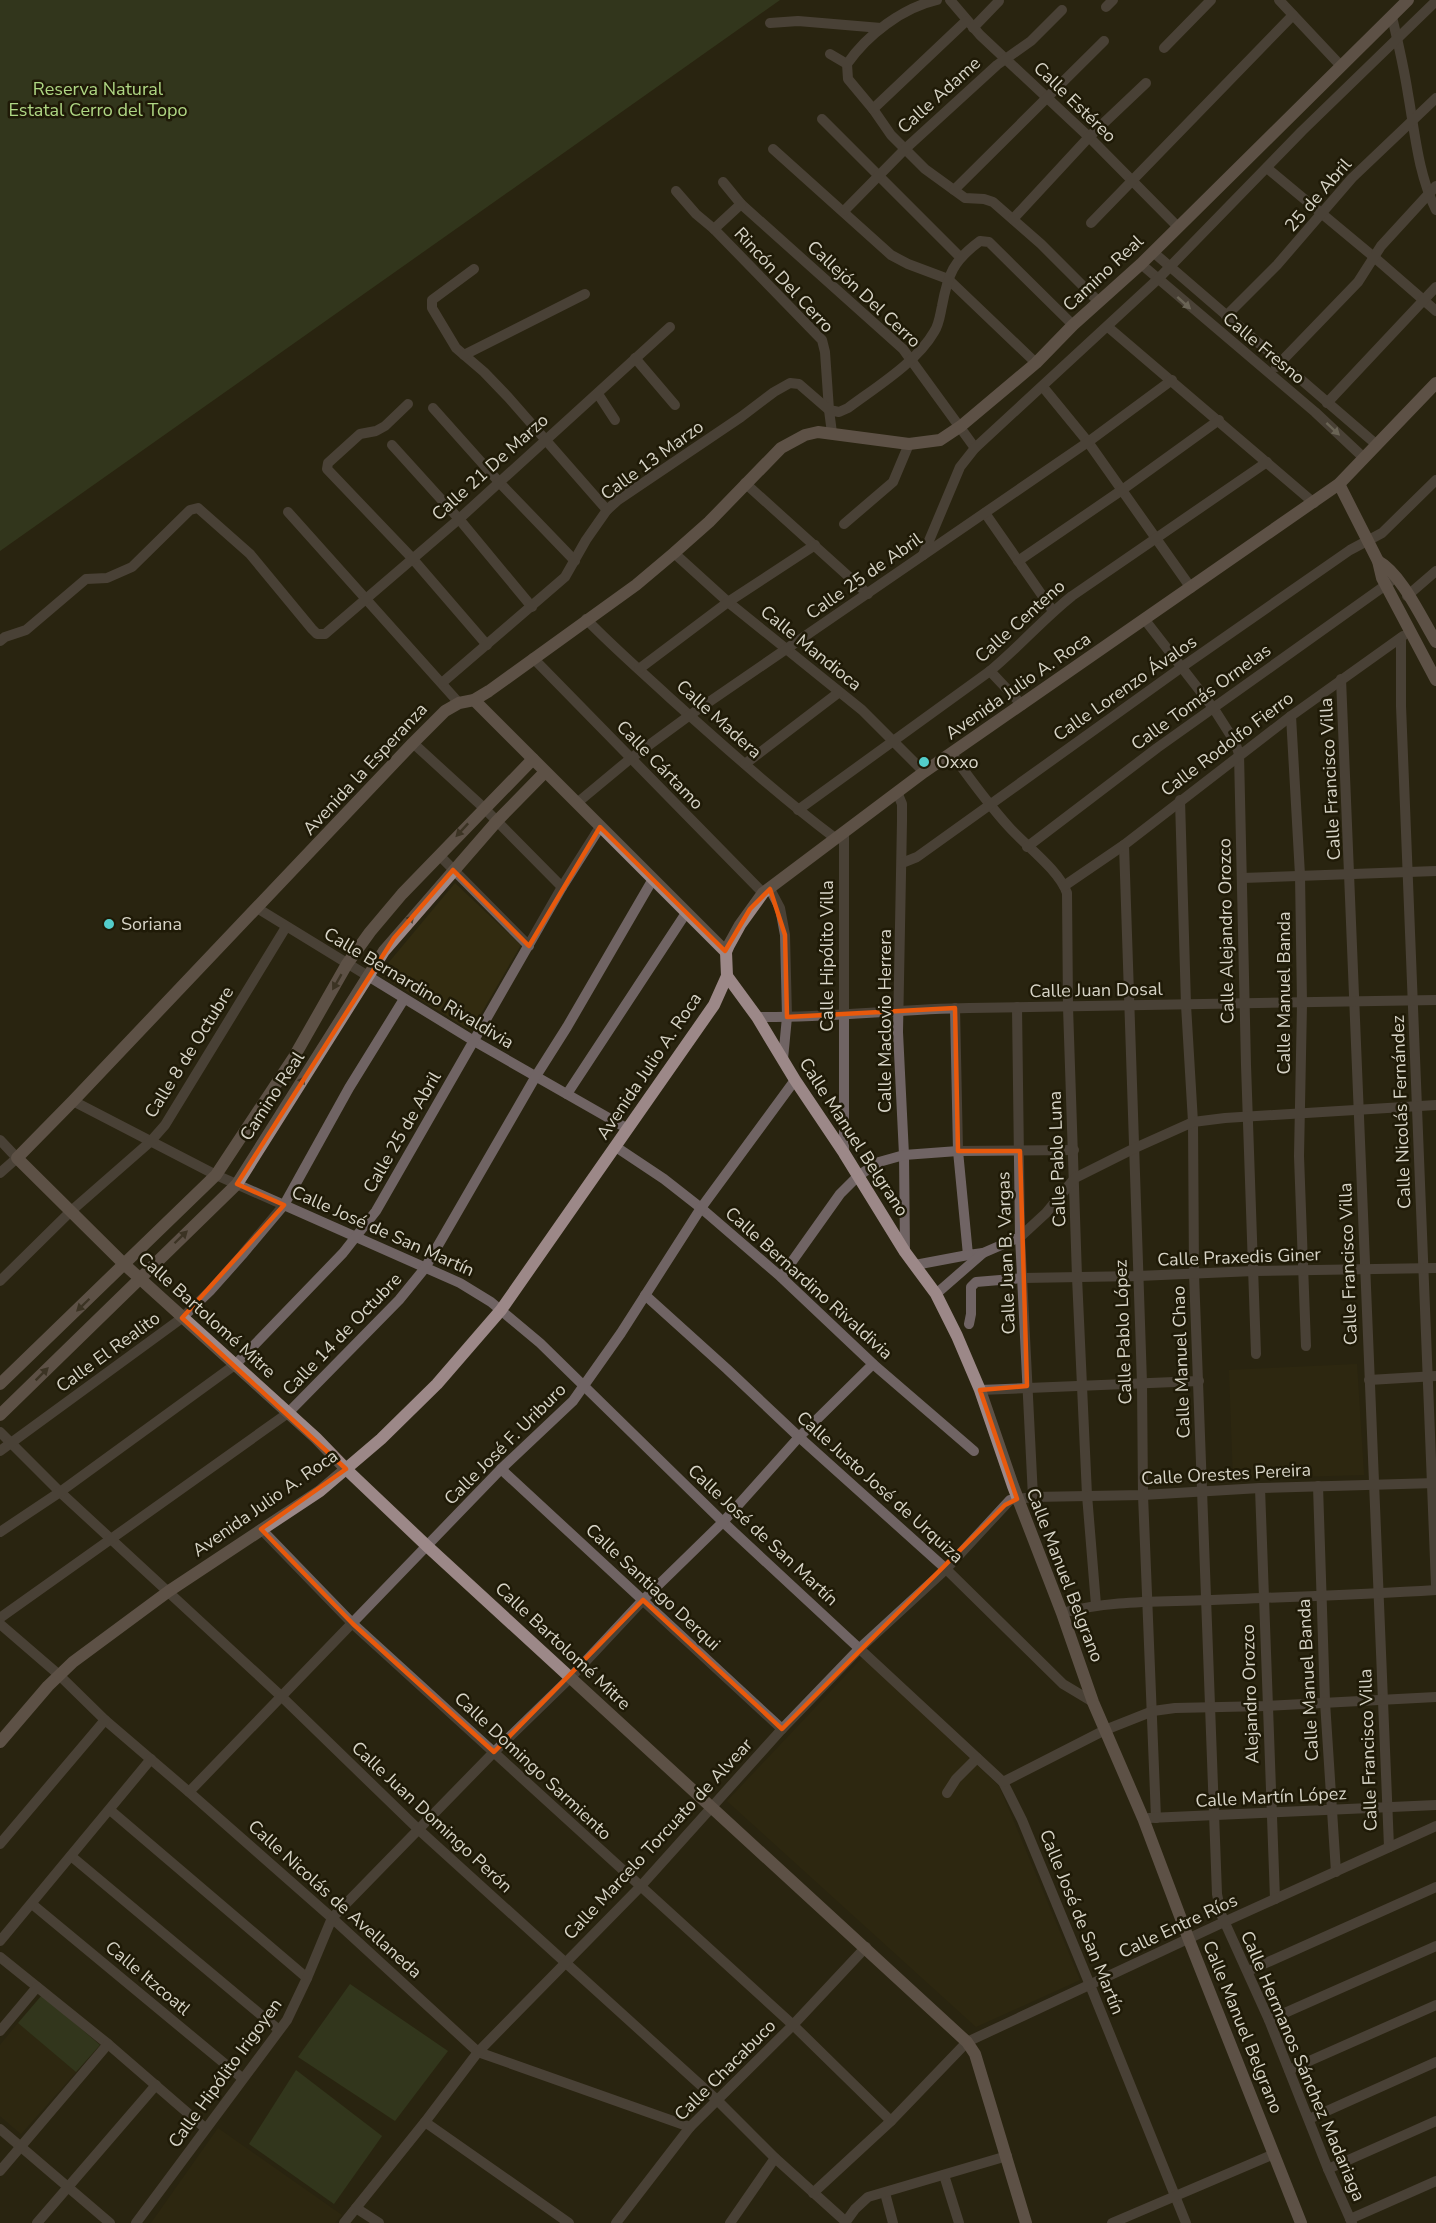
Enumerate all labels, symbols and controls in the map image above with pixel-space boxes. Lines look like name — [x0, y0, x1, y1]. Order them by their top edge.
street label: Calle Adame — [892, 51, 986, 139]
street label: Calle Estéreo — [1028, 56, 1122, 148]
park label: Reserva Natural Estatal Cerro del Topo — [8, 77, 188, 122]
street label: 25 de Abril — [1279, 152, 1357, 237]
street label: Rincón Del Cerro — [729, 222, 839, 338]
street label: Camino Real — [1057, 229, 1149, 317]
street label: Callejón Del Cerro — [802, 235, 926, 353]
one-way arrow — [1177, 296, 1192, 309]
street label: Calle Fresno — [1218, 306, 1310, 390]
street label: Calle 21 De Marzo — [426, 408, 554, 526]
street label: Calle 13 Marzo — [596, 414, 708, 506]
one-way arrow — [1325, 422, 1340, 435]
street label: Calle 25 de Abril — [801, 527, 927, 625]
street label: Calle Centeno — [970, 574, 1070, 668]
street label: Calle Mandioca — [755, 600, 867, 696]
street label: Avenida Julio A. Roca — [941, 627, 1095, 745]
street label: Calle Lorenzo Ávalos — [1049, 629, 1201, 747]
street label: Calle Tomás Ornelas — [1126, 638, 1276, 756]
street label: Calle Madera — [671, 674, 767, 764]
street label: Calle Rodolfo Fierro — [1156, 686, 1298, 802]
street label: Calle Francisco Villa — [1314, 697, 1346, 861]
street label: Avenida la Esperanza — [297, 698, 433, 840]
street label: Calle Cártamo — [611, 715, 709, 815]
place label: Oxxo — [936, 750, 979, 774]
marker: Oxxo — [917, 755, 931, 769]
one-way arrow — [456, 823, 470, 837]
street label: Calle Alejandro Orozco — [1212, 838, 1240, 1024]
street label: Calle Hipólito Villa — [815, 880, 839, 1032]
place label: Soriana — [121, 912, 182, 936]
street label: Calle Manuel Banda — [1272, 912, 1296, 1074]
one-way arrow — [401, 915, 414, 930]
marker: Soriana — [102, 917, 116, 931]
street label: Calle Bernardino Rivaldivia — [320, 922, 518, 1054]
street label: Calle Maclovio Herrera — [873, 929, 897, 1113]
one-way arrow — [331, 974, 342, 990]
street label: Calle Juan Dosal — [1029, 977, 1164, 1003]
street label: Calle 8 de Octubre — [139, 982, 239, 1122]
street label: Avenida Julio A. Roca — [591, 988, 707, 1144]
street label: Calle Nicolás Fernández — [1386, 1015, 1416, 1209]
street label: Camino Real — [234, 1046, 310, 1145]
street label: Calle Manuel Belgrano — [794, 1053, 914, 1221]
street label: Calle 25 de Abril — [357, 1066, 447, 1197]
one-way arrow — [295, 1076, 306, 1093]
street label: Calle Pablo Luna — [1043, 1090, 1071, 1228]
street label: Calle Juan B. Vargas — [991, 1171, 1021, 1335]
street label: Calle José de San Martín — [288, 1180, 478, 1282]
street label: Calle Francisco Villa — [1333, 1182, 1363, 1346]
street label: Calle Bernardino Rivaldivia — [720, 1201, 898, 1365]
one-way arrow — [174, 1230, 189, 1244]
street label: Calle Praxedis Giner — [1157, 1242, 1322, 1272]
street label: Calle Bartolomé Mitre — [133, 1247, 281, 1383]
street label: Calle Pablo López — [1108, 1259, 1138, 1405]
street label: Calle 14 de Octubre — [277, 1267, 407, 1401]
street label: Calle Manuel Chao — [1166, 1285, 1196, 1439]
one-way arrow — [75, 1298, 90, 1312]
street label: Calle El Realito — [51, 1306, 165, 1398]
one-way arrow — [34, 1368, 48, 1382]
street label: Calle José F. Uriburo — [439, 1378, 571, 1510]
street label: Calle Justo José de Urquiza — [791, 1406, 969, 1568]
street label: Avenida Julio A. Roca — [188, 1444, 342, 1562]
street label: Calle Orestes Pereira — [1140, 1458, 1312, 1490]
street label: Calle José de San Martín — [683, 1459, 843, 1611]
street label: Calle Manuel Belgrano — [1021, 1485, 1109, 1665]
street label: Calle Santiago Derqui — [580, 1518, 726, 1656]
street label: Calle Bartolomé Mitre — [490, 1577, 636, 1715]
street label: Calle Manuel Banda — [1292, 1598, 1324, 1762]
street label: Alejandro Orozco — [1236, 1624, 1264, 1764]
street label: Calle Francisco Villa — [1353, 1668, 1383, 1832]
street label: Calle Domingo Sarmiento — [449, 1687, 617, 1845]
street label: Calle Marcelo Torcuato de Alvear — [558, 1733, 758, 1945]
street label: Calle Juan Domingo Perón — [346, 1736, 518, 1898]
street label: Calle Martín López — [1195, 1781, 1347, 1813]
street label: Calle Nicolás de Avellaneda — [243, 1814, 427, 1984]
street label: Calle José de San Martín — [1034, 1826, 1130, 2018]
street label: Calle Entre Ríos — [1115, 1888, 1241, 1964]
street label: Calle Hermanos Sánchez Madariaga — [1235, 1927, 1371, 2205]
street label: Calle Itzcoatl — [100, 1935, 196, 2021]
street label: Calle Manuel Belgrano — [1197, 1937, 1289, 2117]
street label: Calle Hipólito Irigoyen — [163, 1993, 287, 2153]
street label: Calle Chacabuco — [669, 2014, 781, 2126]

